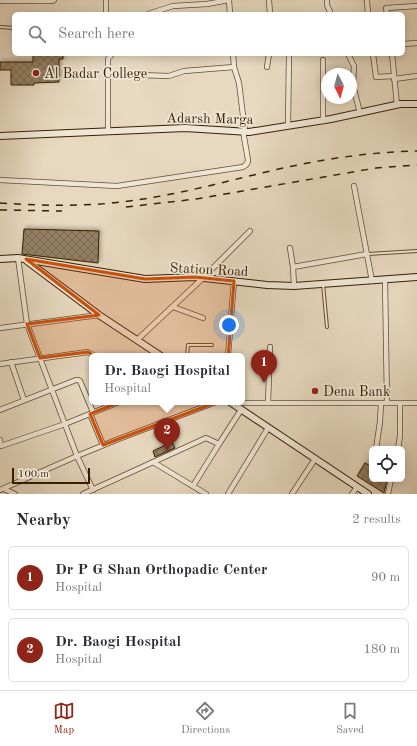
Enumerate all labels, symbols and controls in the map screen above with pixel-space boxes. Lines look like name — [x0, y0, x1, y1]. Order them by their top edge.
search box — [12, 12, 405, 56]
icon: search — [26, 23, 48, 45]
text: Search here — [58, 27, 135, 42]
place label: Al Badar College — [44, 67, 147, 81]
marker: Al Badar College — [31, 68, 41, 78]
north arrow — [321, 68, 357, 104]
street label: Adarsh Marga — [166, 111, 254, 127]
street label: Station Road — [169, 261, 249, 279]
your location — [219, 315, 239, 335]
pin: 1 — [251, 350, 277, 383]
popup — [89, 353, 245, 405]
text: Dr. Baogi Hospital — [104, 364, 230, 379]
text: Hospital — [104, 382, 151, 395]
place label: Dena Bank — [323, 385, 390, 399]
marker: Dena Bank — [310, 386, 320, 396]
pin: 2 — [154, 418, 180, 451]
map controls — [369, 446, 405, 482]
button: locate — [369, 446, 405, 482]
scale bar — [12, 466, 90, 485]
text: 100 m — [18, 469, 49, 480]
text: Nearby — [16, 512, 71, 529]
text: 2 results — [352, 513, 401, 526]
text: Dr P G Shan Orthopadic Center — [55, 563, 268, 578]
text: 1 — [26, 571, 34, 584]
text: 90 m — [371, 571, 400, 584]
text: Hospital — [55, 581, 102, 594]
text: Dr. Baogi Hospital — [55, 635, 181, 650]
text: 2 — [26, 643, 34, 656]
text: 180 m — [363, 643, 400, 656]
text: Hospital — [55, 653, 102, 666]
tab: Map — [53, 700, 75, 738]
tab: Directions — [181, 700, 230, 738]
tab: Saved — [336, 700, 364, 738]

